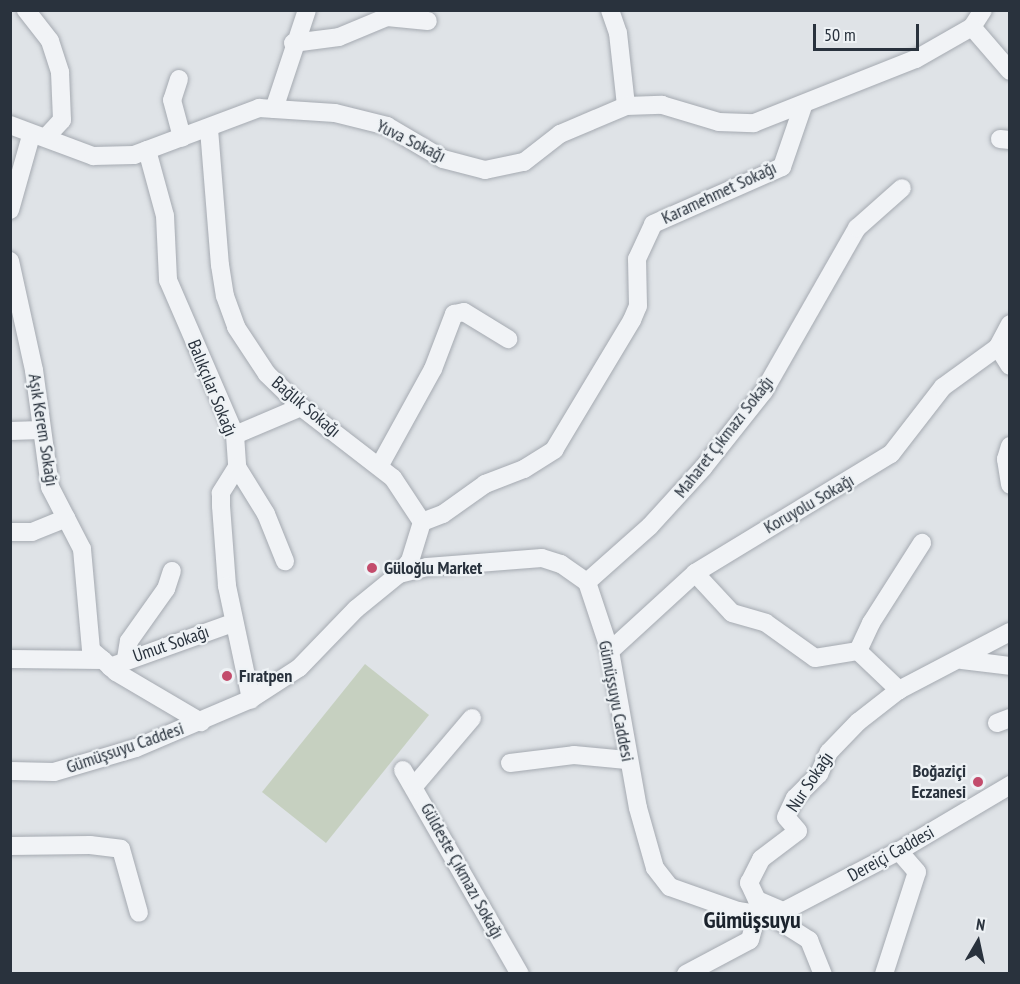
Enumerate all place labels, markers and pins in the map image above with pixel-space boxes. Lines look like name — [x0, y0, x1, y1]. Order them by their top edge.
place label: Güloğlu Market — [384, 557, 482, 579]
marker: Güloğlu Market — [365, 561, 379, 575]
place label: Fıratpen — [239, 665, 292, 687]
marker: Fıratpen — [220, 669, 234, 683]
place label: Boğaziçi Eczanesi — [912, 761, 966, 804]
marker: Boğaziçi Eczanesi — [971, 775, 985, 789]

